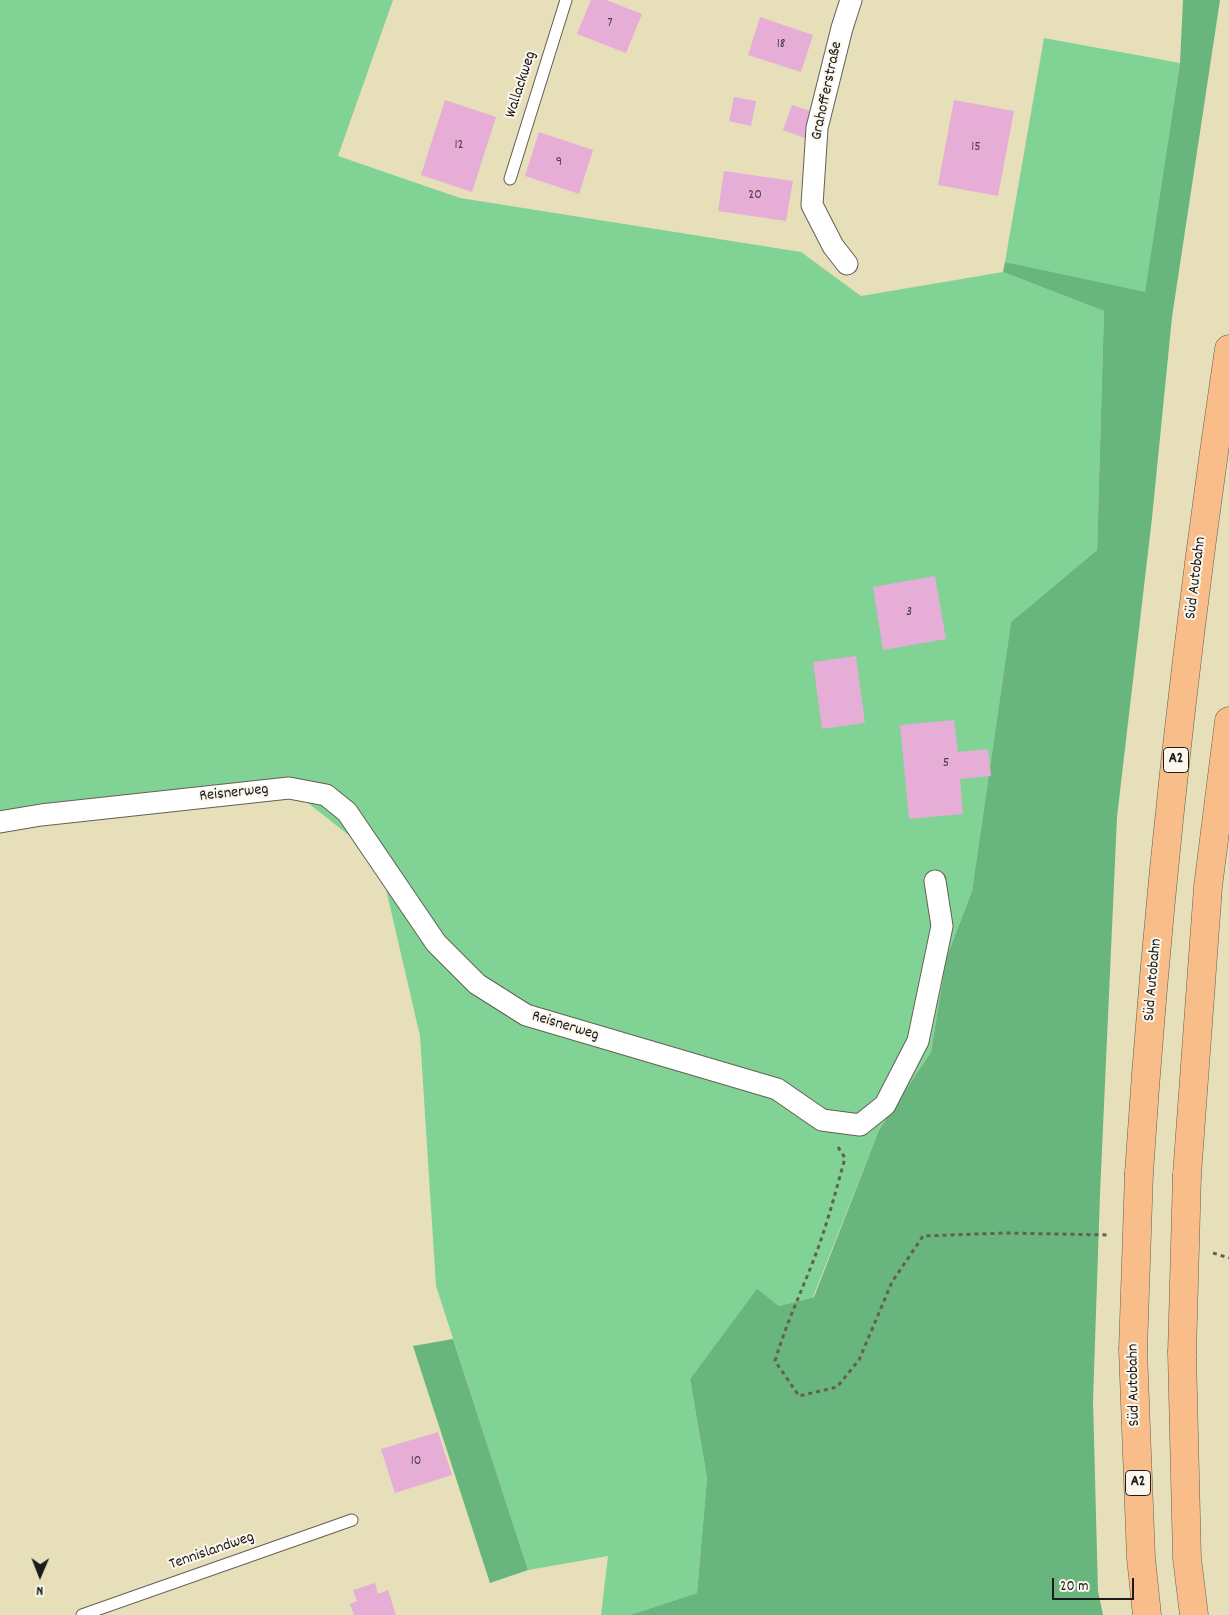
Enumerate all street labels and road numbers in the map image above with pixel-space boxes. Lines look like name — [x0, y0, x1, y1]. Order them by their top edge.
street label: Grahofferstraße — [808, 40, 848, 142]
street label: Wallackweg — [502, 49, 542, 121]
street label: Süd Autobahn — [1182, 536, 1212, 620]
road number: A2 — [1164, 748, 1188, 772]
street label: Reisnerweg — [199, 781, 269, 807]
street label: Süd Autobahn — [1141, 938, 1167, 1022]
street label: Reisnerweg — [529, 1008, 601, 1046]
street label: Süd Autobahn — [1125, 1343, 1145, 1427]
road number: A2 — [1126, 1470, 1150, 1496]
street label: Tennislandweg — [167, 1529, 257, 1575]

